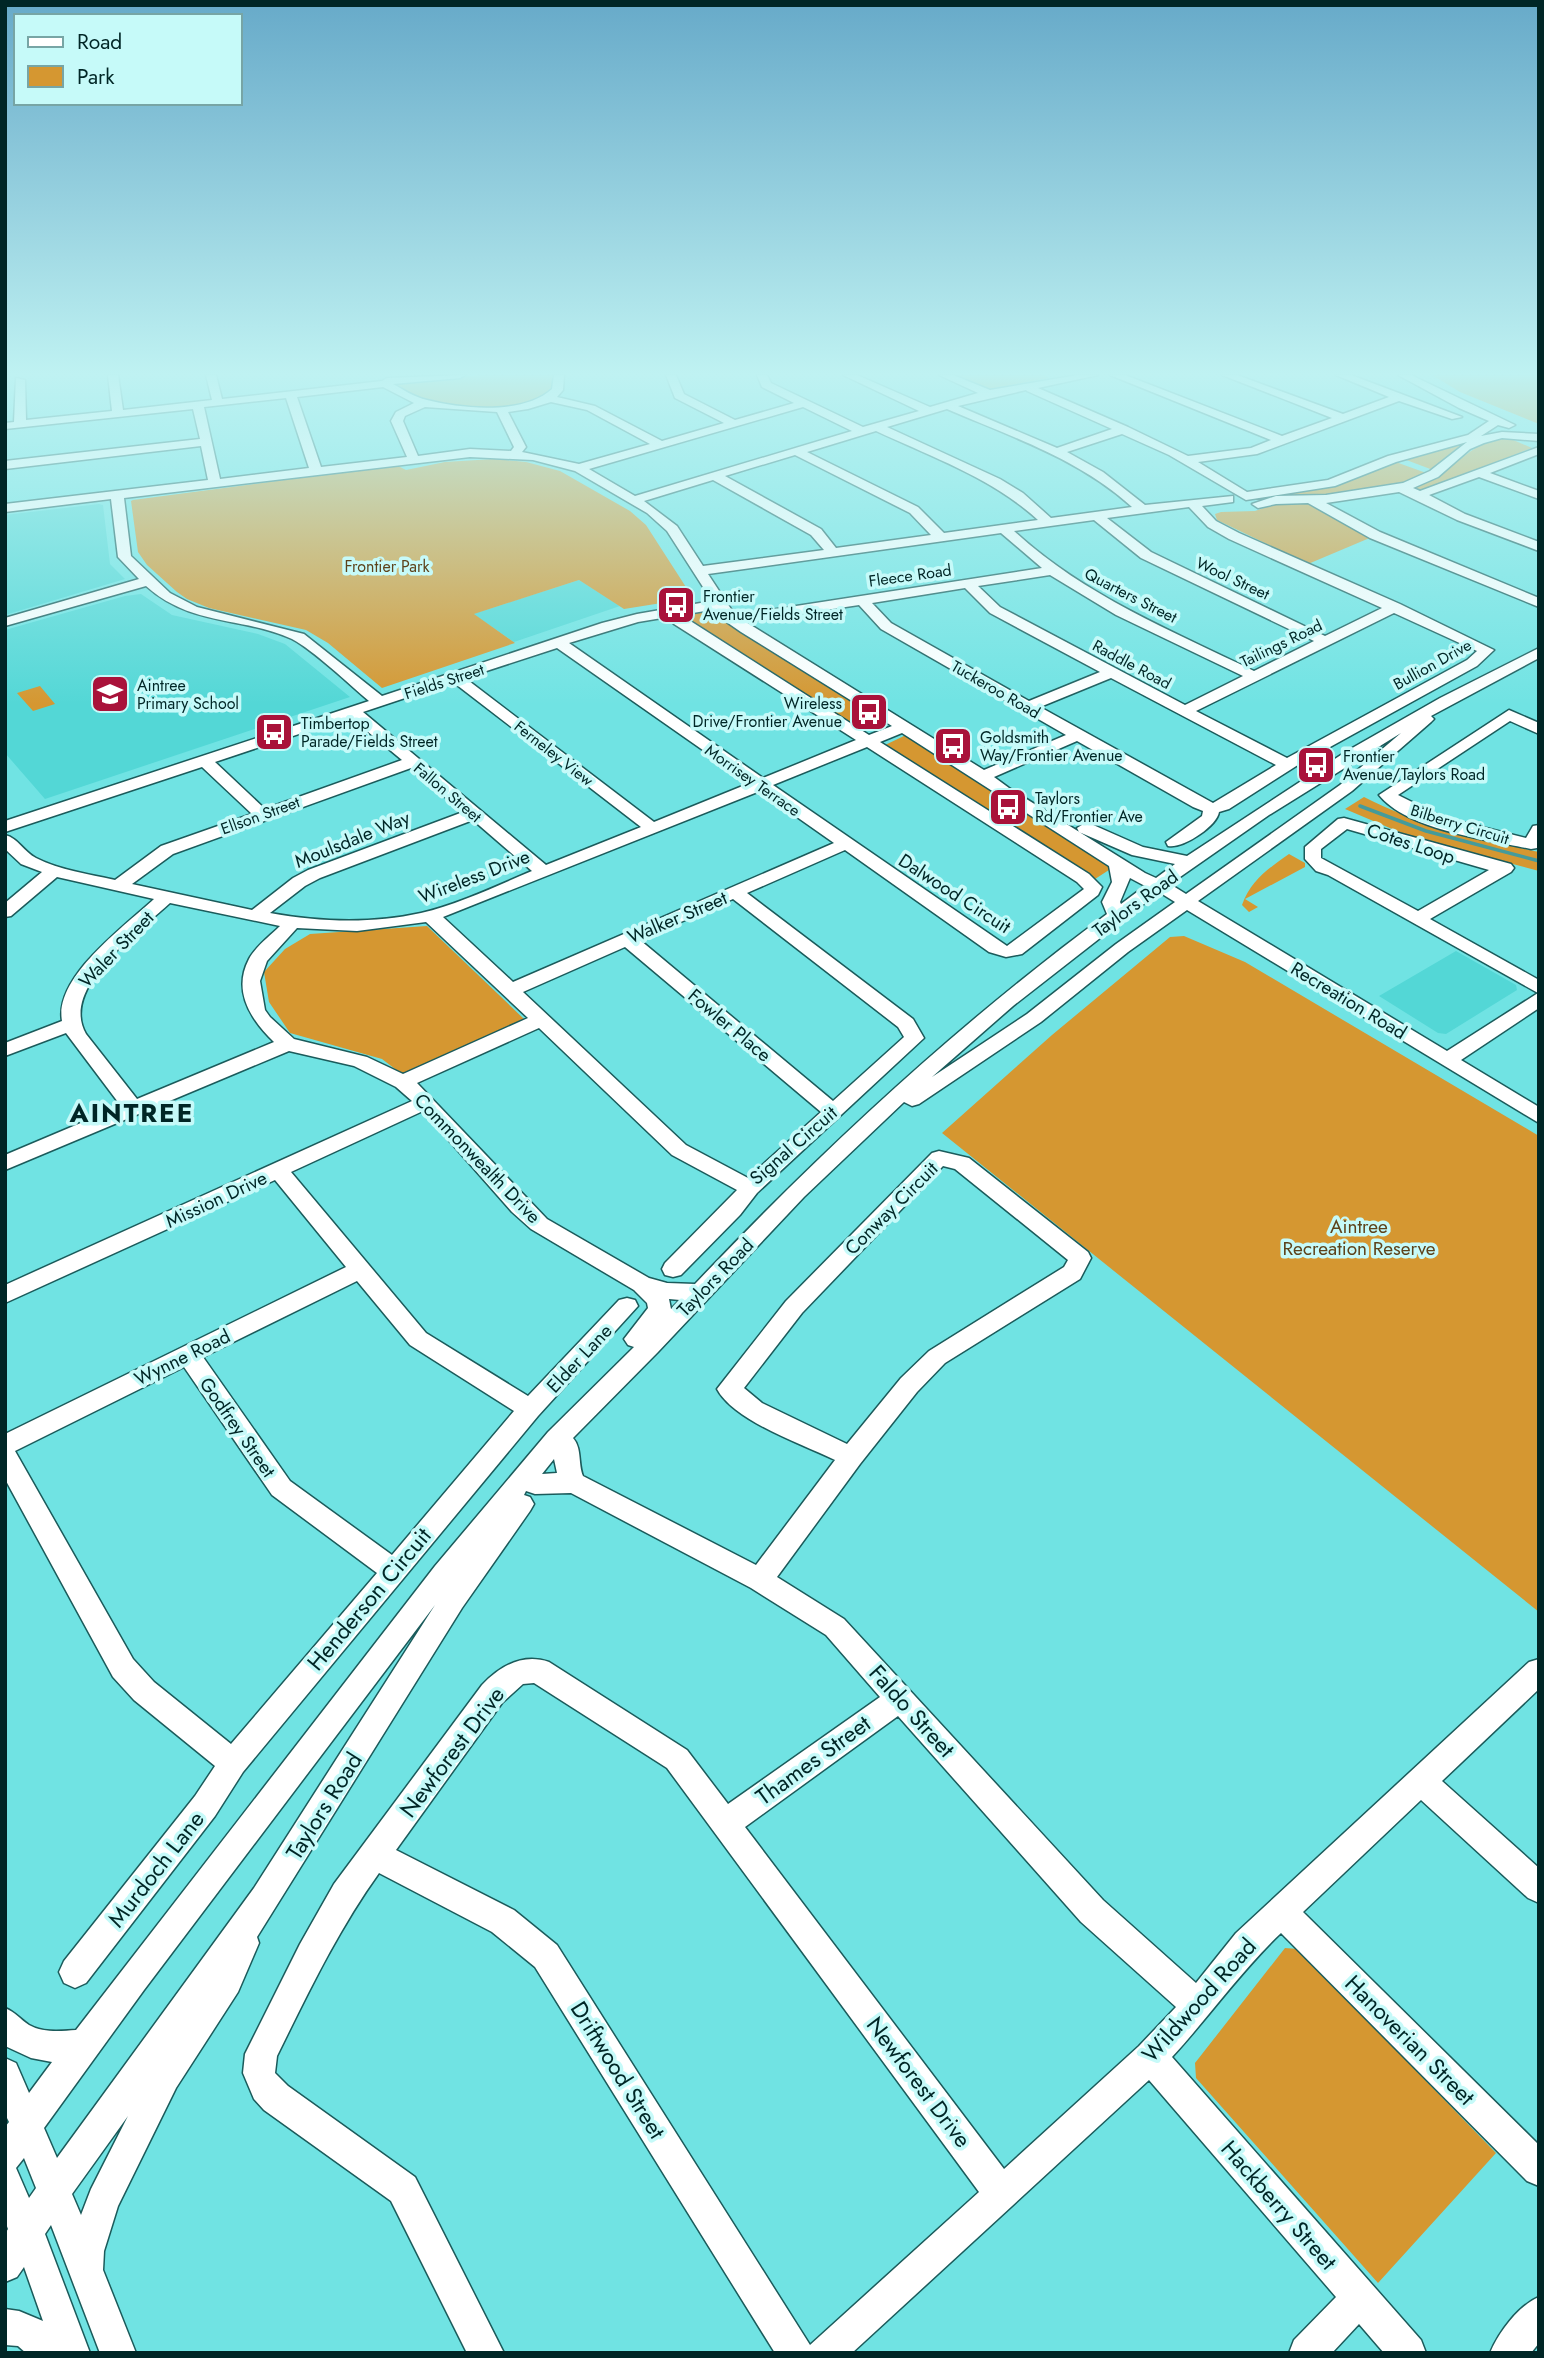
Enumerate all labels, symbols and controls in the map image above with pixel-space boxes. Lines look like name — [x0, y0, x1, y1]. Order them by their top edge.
legend — [14, 14, 242, 105]
text: Road — [77, 27, 122, 57]
text: Park — [77, 62, 115, 92]
street label: Wool Street — [1192, 551, 1273, 606]
park label: Frontier Park — [344, 555, 431, 578]
street label: Fleece Road — [867, 558, 953, 593]
street label: Quarters Street — [1080, 562, 1181, 629]
bus stop icon: Frontier Avenue/Fields Street — [655, 584, 697, 626]
place label: Frontier Avenue/Fields Street — [703, 585, 843, 626]
street label: Tailings Road — [1236, 614, 1326, 673]
street label: Bullion Drive — [1389, 633, 1476, 695]
street label: Raddle Road — [1088, 634, 1175, 695]
street label: Tuckeroo Road — [947, 655, 1044, 724]
street label: Fields Street — [401, 658, 487, 705]
school or university icon: Aintree Primary School — [89, 673, 131, 715]
place label: Aintree Primary School — [137, 674, 239, 715]
bus stop icon: Wireless Drive/Frontier Avenue — [848, 691, 890, 733]
place label: Wireless Drive/Frontier Avenue — [693, 692, 842, 733]
bus stop icon: Timbertop Parade/Fields Street — [253, 711, 295, 753]
place label: Timbertop Parade/Fields Street — [301, 712, 438, 753]
street label: Ferneley View — [509, 715, 598, 792]
bus stop icon: Goldsmith Way/Frontier Avenue — [932, 725, 974, 767]
place label: Goldsmith Way/Frontier Avenue — [980, 726, 1123, 767]
street label: Morrisey Terrace — [700, 739, 805, 822]
bus stop icon: Frontier Avenue/Taylors Road — [1295, 744, 1337, 786]
place label: Frontier Avenue/Taylors Road — [1343, 745, 1485, 786]
street label: Fallon Street — [409, 757, 487, 828]
bus stop icon: Taylors Rd/Frontier Ave — [987, 786, 1029, 828]
place label: Taylors Rd/Frontier Ave — [1035, 787, 1143, 828]
street label: Ellson Street — [217, 790, 303, 840]
street label: Bilberry Circuit — [1408, 799, 1512, 850]
street label: Moulsdale Way — [291, 804, 414, 875]
street label: Cotes Loop — [1363, 817, 1459, 870]
street label: Wireless Drive — [415, 843, 534, 910]
street label: Dalwood Circuit — [893, 847, 1017, 940]
street label: Taylors Road — [1087, 863, 1184, 944]
street label: Walker Street — [623, 884, 732, 951]
street label: Waler Street — [73, 904, 160, 994]
street label: Recreation Road — [1286, 955, 1412, 1046]
street label: Fowler Place — [682, 983, 777, 1068]
street label: Commonwealth Drive — [408, 1087, 547, 1230]
district label: AINTREE — [69, 1094, 194, 1132]
street label: Signal Circuit — [744, 1099, 843, 1191]
street label: Conway Circuit — [839, 1155, 944, 1261]
street label: Mission Drive — [161, 1164, 271, 1235]
park label: Aintree Recreation Reserve — [1282, 1213, 1436, 1262]
street label: Taylors Road — [671, 1232, 760, 1323]
street label: Elder Lane — [540, 1318, 618, 1399]
street label: Wynne Road — [130, 1323, 235, 1392]
street label: Godfrey Street — [193, 1372, 282, 1483]
street label: Henderson Circuit — [299, 1520, 439, 1678]
street label: Faldo Street — [861, 1657, 963, 1765]
street label: Newforest Drive — [391, 1679, 513, 1825]
street label: Thames Street — [749, 1706, 878, 1813]
street label: Taylors Road — [278, 1746, 370, 1866]
street label: Murdoch Lane — [100, 1803, 212, 1934]
street label: Wildwood Road — [1134, 1930, 1264, 2070]
street label: Hanoverian Street — [1337, 1967, 1483, 2113]
street label: Driftwood Street — [562, 1994, 674, 2146]
street label: Newforest Drive — [858, 2009, 980, 2155]
street label: Hackberry Street — [1213, 2133, 1345, 2278]

